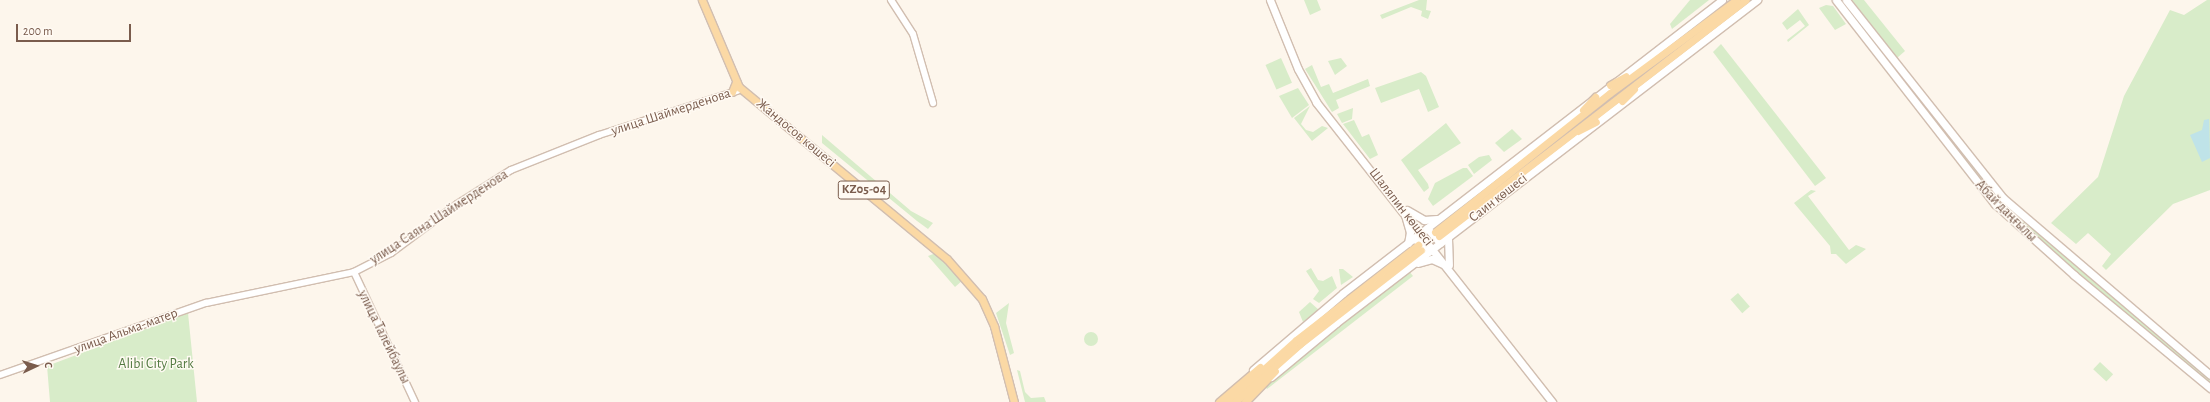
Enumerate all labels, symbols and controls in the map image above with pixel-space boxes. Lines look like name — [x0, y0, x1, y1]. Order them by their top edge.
scale bar — [18, 16, 133, 42]
text: 200 m — [23, 25, 53, 37]
street label: улица Шаймерденова — [609, 85, 733, 139]
street label: Жандосов көшесі — [753, 95, 839, 171]
street label: Шаляпин көшесі — [1365, 165, 1437, 249]
street label: улица Саяна Шаймерденова — [367, 166, 511, 268]
street label: Саин көшесі — [1465, 170, 1531, 226]
street label: Абай даңғылы — [1972, 177, 2040, 245]
road number: KZ05-04 — [837, 179, 891, 201]
street label: улица Талейбаулы — [354, 288, 414, 386]
street label: улица Альма-матер — [72, 305, 180, 357]
north arrow — [16, 346, 56, 386]
park label: Alibi City Park — [118, 356, 194, 372]
text: С — [43, 362, 54, 369]

